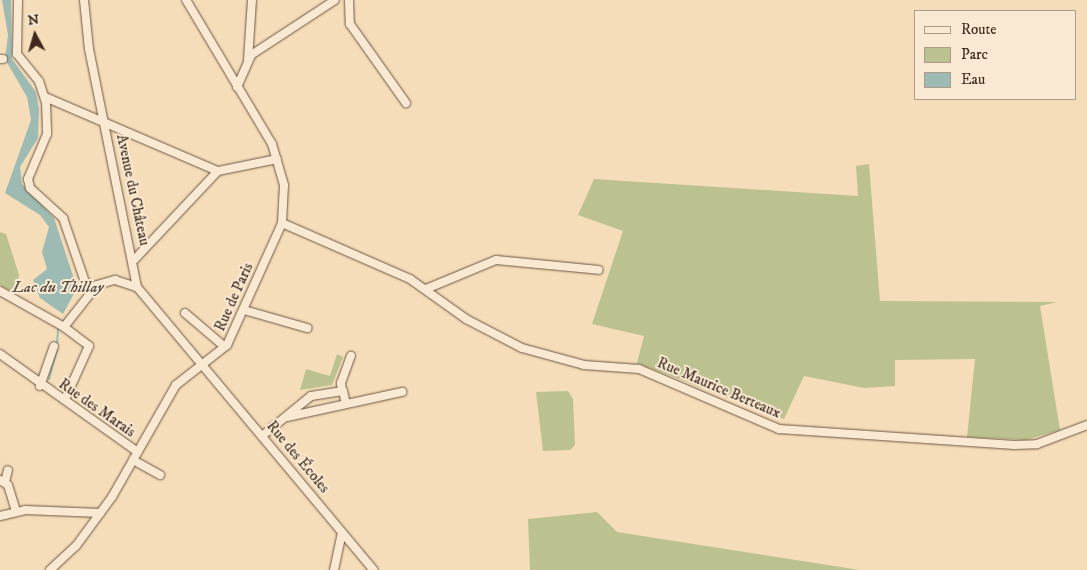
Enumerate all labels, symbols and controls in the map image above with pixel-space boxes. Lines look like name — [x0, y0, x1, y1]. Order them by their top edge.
north arrow — [10, 10, 60, 60]
legend — [914, 10, 1077, 100]
text: N — [27, 11, 40, 30]
text: Route — [961, 20, 996, 39]
text: Parc — [961, 45, 988, 64]
text: Eau — [961, 70, 985, 89]
street label: Avenue du Château — [112, 133, 154, 247]
street label: Rue de Paris — [211, 260, 257, 334]
water label: Lac du Thillay — [13, 277, 103, 297]
street label: Rue Maurice Berteaux — [654, 354, 784, 422]
street label: Rue des Marais — [55, 375, 139, 441]
street label: Rue des Écoles — [263, 417, 333, 497]

